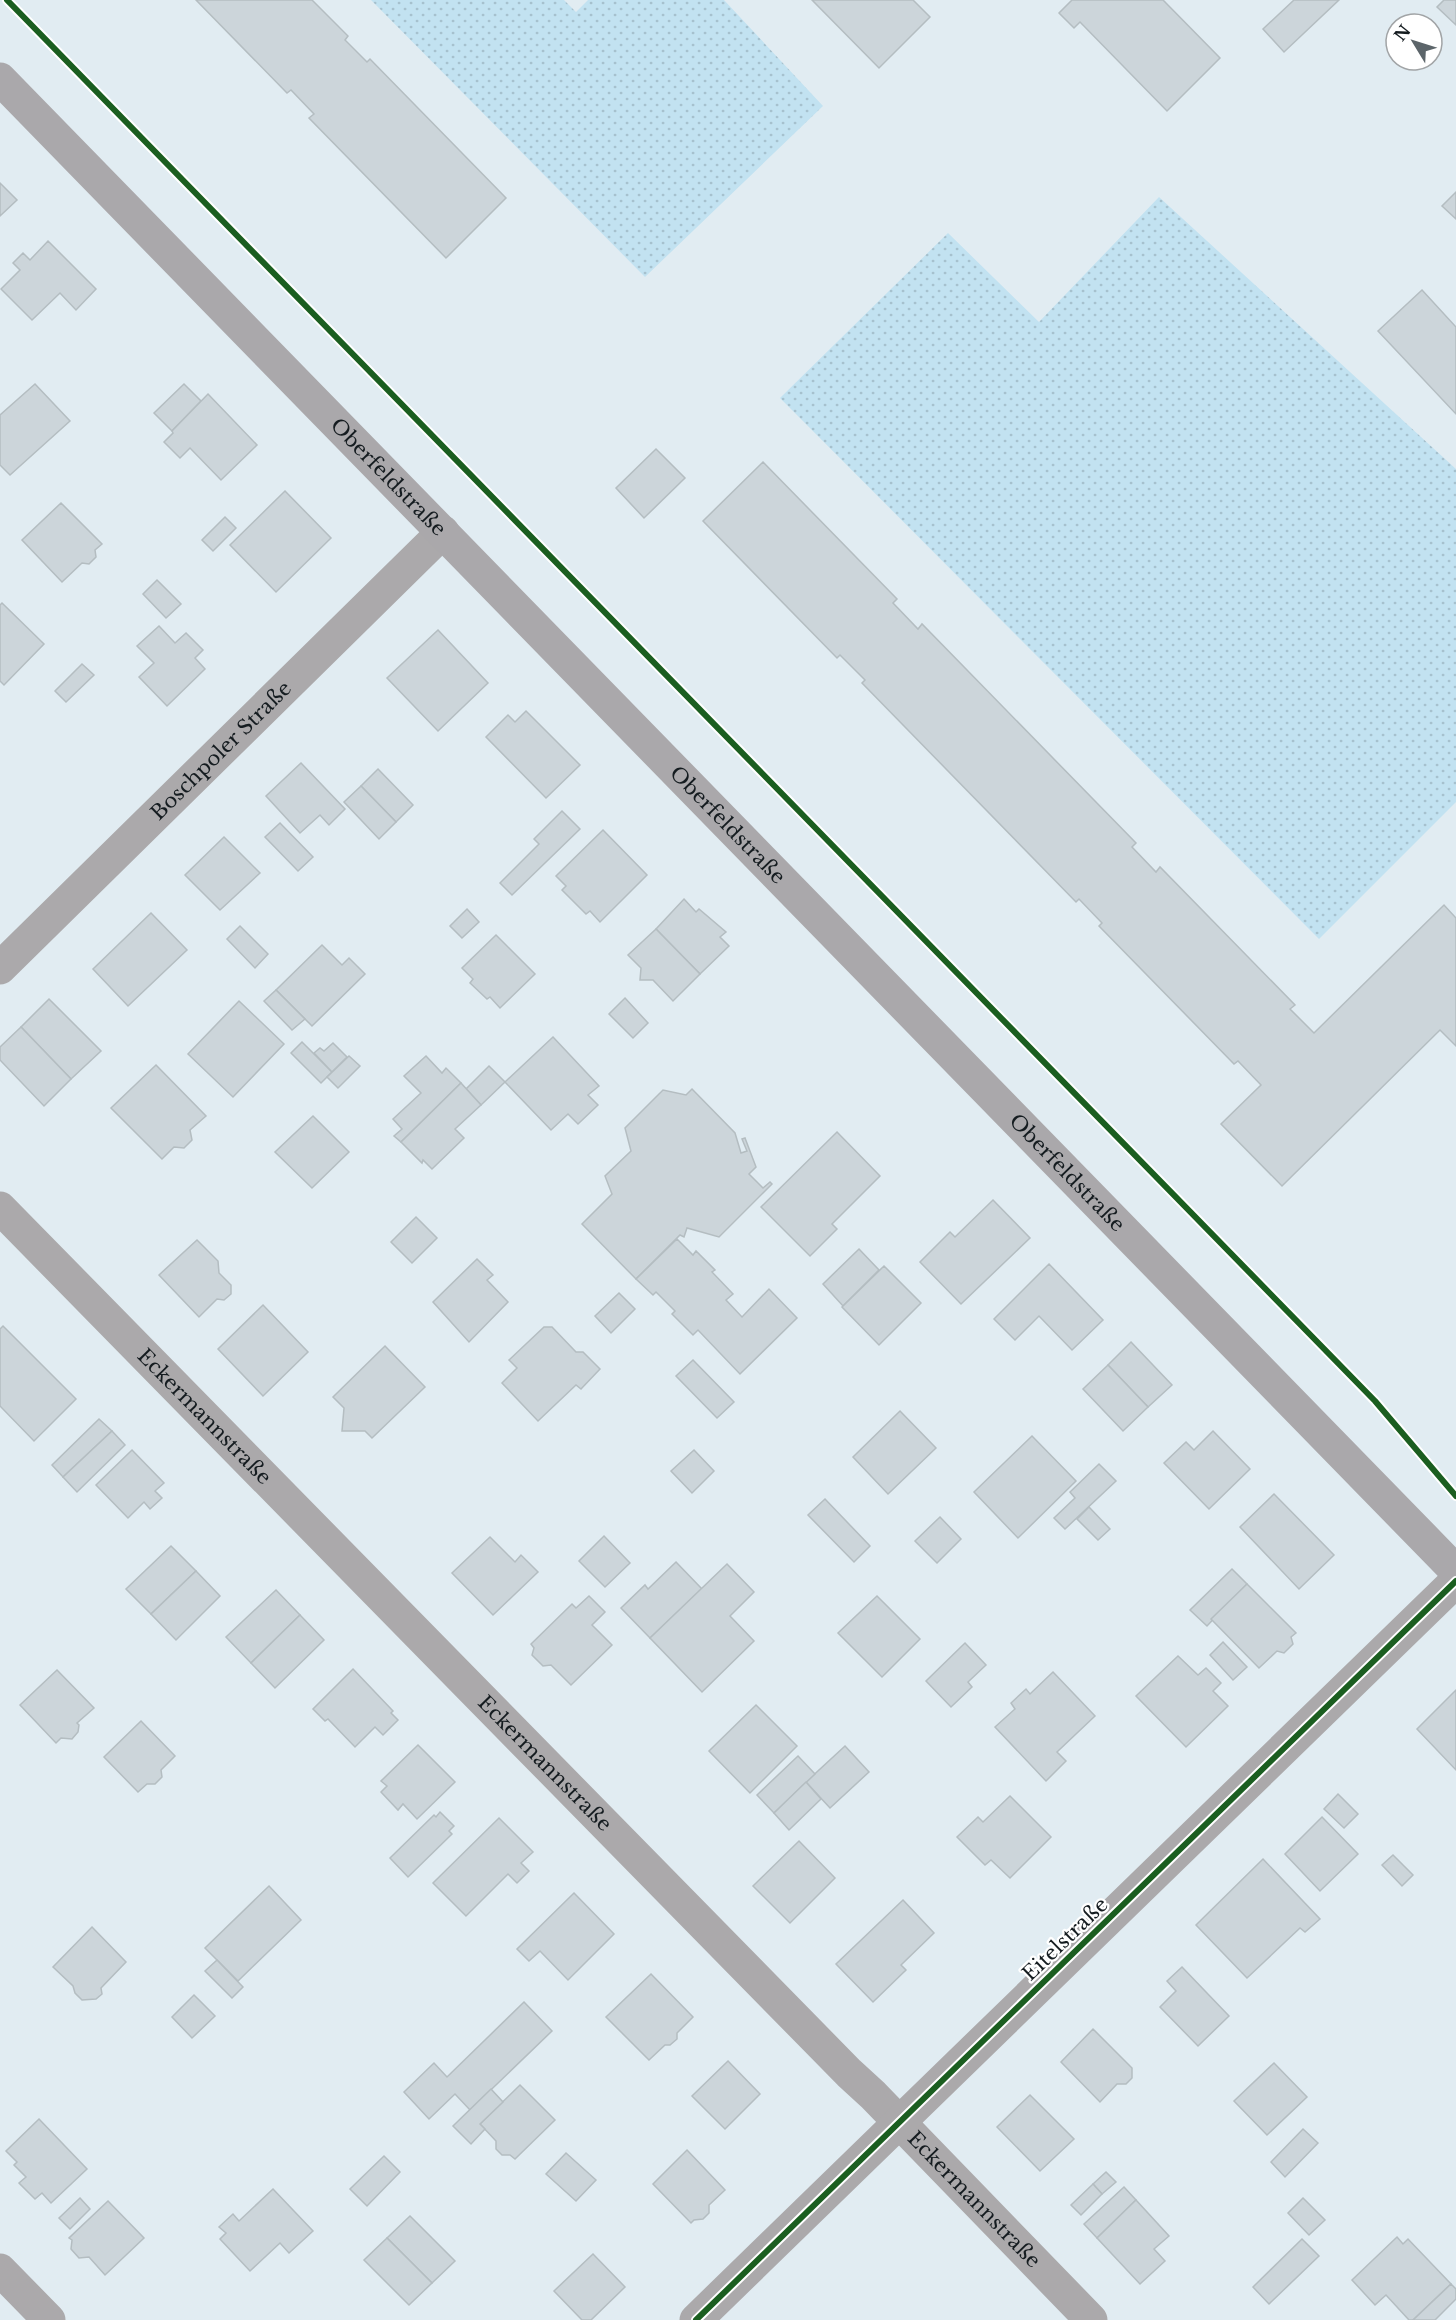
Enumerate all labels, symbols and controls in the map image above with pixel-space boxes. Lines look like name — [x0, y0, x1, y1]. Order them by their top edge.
north arrow — [1384, 12, 1444, 72]
text: N — [1390, 21, 1415, 45]
street label: Oberfeldstraße — [326, 413, 451, 541]
street label: Boschpoler Straße — [146, 676, 296, 825]
street label: Oberfeldstraße — [665, 761, 790, 889]
street label: Oberfeldstraße — [1004, 1109, 1130, 1236]
street label: Eckermannstraße — [133, 1344, 276, 1489]
street label: Eckermannstraße — [473, 1690, 617, 1836]
street label: Eitelstraße — [1017, 1892, 1113, 1986]
street label: Eckermannstraße — [903, 2126, 1046, 2273]

